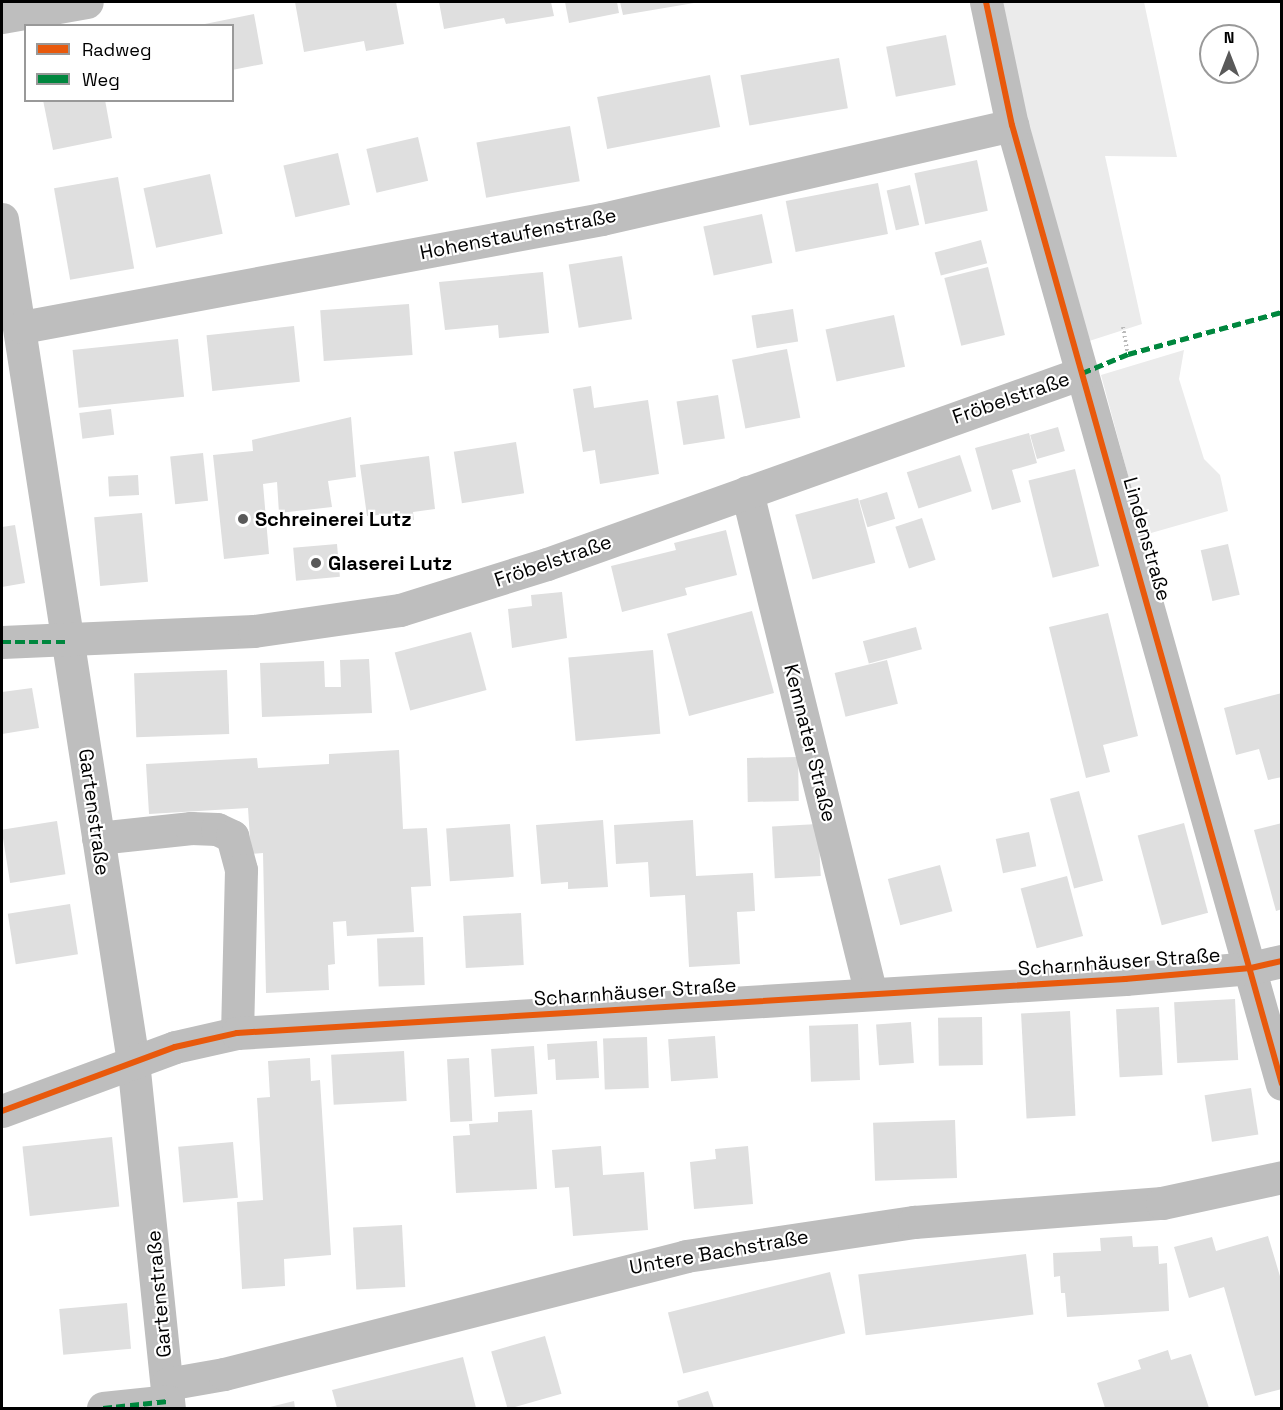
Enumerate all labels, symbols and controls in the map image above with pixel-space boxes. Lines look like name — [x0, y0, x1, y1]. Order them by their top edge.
legend — [24, 24, 234, 102]
north arrow — [1199, 24, 1259, 84]
text: N — [1224, 27, 1234, 48]
text: Radweg — [82, 38, 152, 61]
text: Weg — [82, 68, 120, 91]
street label: Hohenstaufenstraße — [418, 203, 618, 265]
street label: Fröbelstraße — [949, 367, 1073, 429]
street label: Lindenstraße — [1118, 474, 1176, 604]
place label: Schreinerei Lutz — [255, 507, 412, 531]
marker: Schreinerei Lutz — [236, 512, 250, 526]
street label: Fröbelstraße — [491, 530, 615, 592]
place label: Glaserei Lutz — [328, 551, 452, 575]
marker: Glaserei Lutz — [309, 556, 323, 570]
street label: Kemnater Straße — [779, 662, 841, 824]
street label: Gartenstraße — [73, 747, 115, 877]
street label: Scharnhäuser Straße — [1017, 943, 1221, 981]
street label: Scharnhäuser Straße — [533, 973, 737, 1011]
street label: Untere Bachstraße — [628, 1224, 810, 1280]
street label: Gartenstraße — [141, 1229, 177, 1359]

